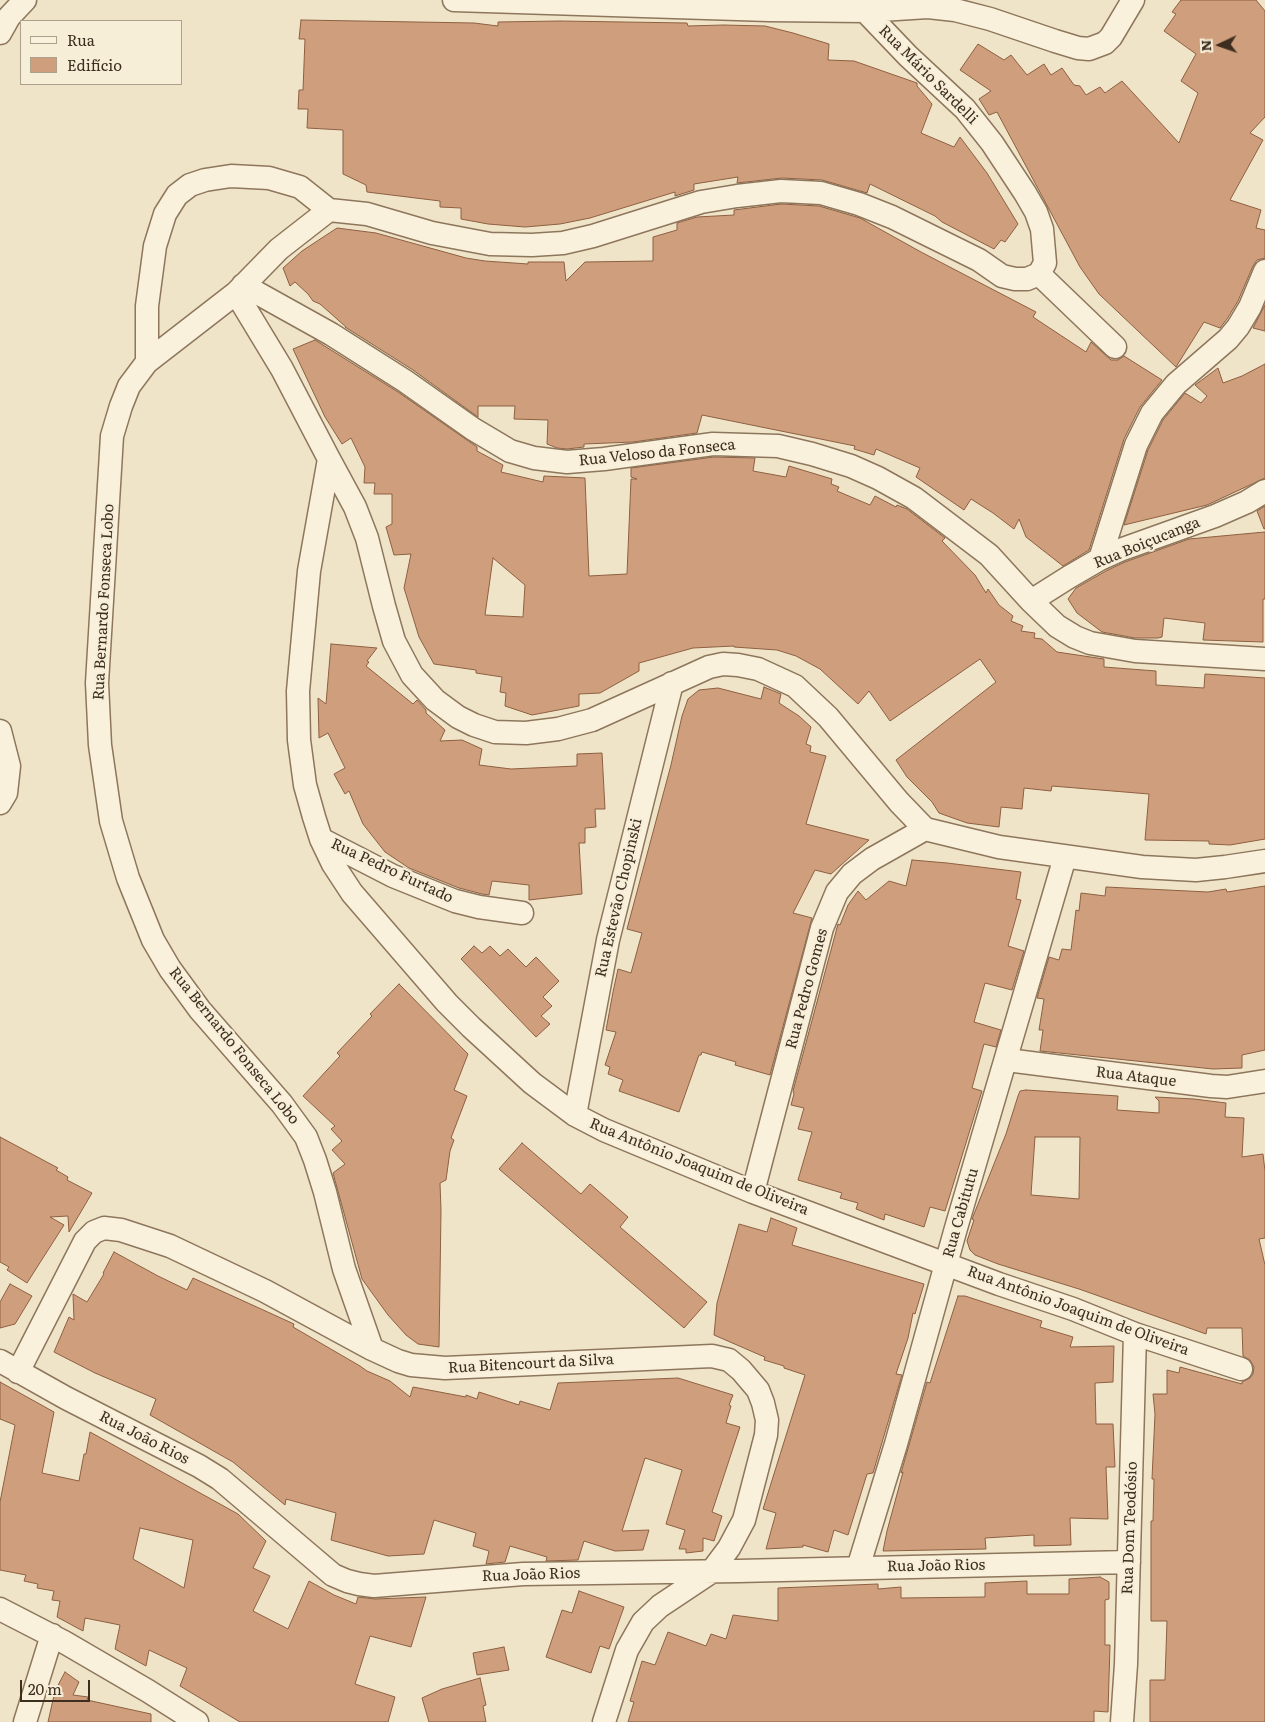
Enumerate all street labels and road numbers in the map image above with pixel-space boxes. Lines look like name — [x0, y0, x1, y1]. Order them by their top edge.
street label: Rua Mário Sardelli — [875, 22, 981, 128]
street label: Rua Veloso da Fonseca — [578, 436, 736, 470]
street label: Rua Bernardo Fonseca Lobo — [90, 503, 118, 701]
street label: Rua Boiçucanga — [1091, 513, 1203, 573]
street label: Rua Estevão Chopinski — [592, 817, 646, 979]
street label: Rua Pedro Furtado — [328, 835, 456, 907]
street label: Rua Pedro Gomes — [782, 927, 832, 1051]
street label: Rua Bernardo Fonseca Lobo — [165, 964, 303, 1128]
street label: Rua Ataque — [1095, 1063, 1177, 1091]
street label: Rua Antônio Joaquim de Oliveira — [587, 1115, 811, 1219]
street label: Rua Cabitutu — [940, 1166, 982, 1260]
street label: Rua Antônio Joaquim de Oliveira — [965, 1262, 1191, 1360]
street label: Rua Bitencourt da Silva — [448, 1351, 614, 1377]
street label: Rua João Rios — [96, 1408, 192, 1468]
street label: Rua Dom Teodósio — [1119, 1461, 1141, 1595]
street label: Rua João Rios — [887, 1556, 985, 1576]
street label: Rua João Rios — [482, 1564, 580, 1586]

